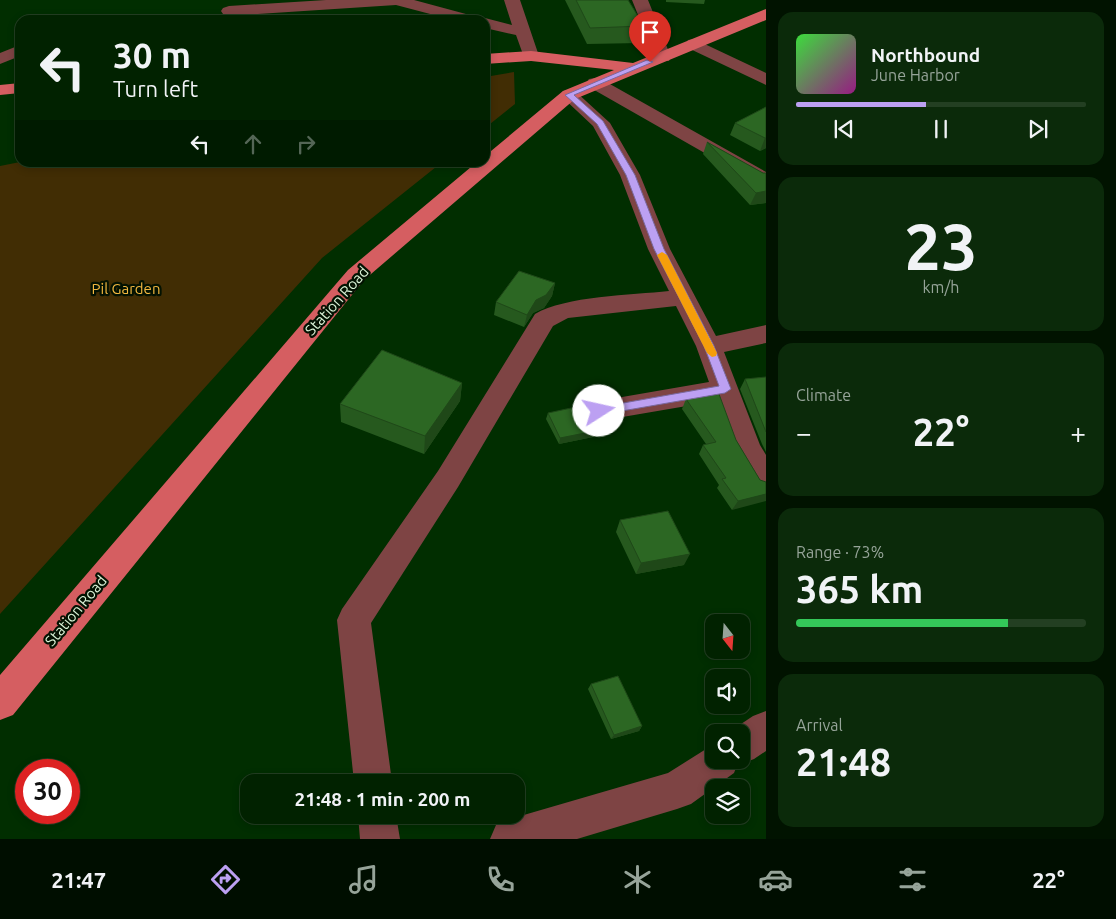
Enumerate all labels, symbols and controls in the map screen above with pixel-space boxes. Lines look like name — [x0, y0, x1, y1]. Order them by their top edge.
pin — [629, 11, 671, 62]
icon: arrive — [636, 18, 664, 46]
icon: left — [30, 35, 95, 100]
text: 30 m — [113, 35, 191, 75]
text: Northbound — [871, 44, 980, 66]
text: June Harbor — [871, 66, 960, 84]
text: Turn left — [113, 76, 198, 101]
icon: previous — [830, 115, 858, 143]
icon: pause — [927, 115, 955, 143]
icon: next — [1024, 115, 1052, 143]
icon: left — [186, 130, 214, 158]
icon: ahead — [239, 130, 267, 158]
icon: right — [292, 130, 320, 158]
text: 23 — [904, 209, 978, 282]
street label: Station Road — [301, 263, 372, 338]
text: km/h — [923, 278, 959, 296]
park label: Pil Garden — [92, 280, 160, 297]
position arrow — [572, 384, 624, 436]
text: Climate — [796, 386, 851, 404]
text: 22° — [913, 411, 969, 453]
text: − — [796, 417, 812, 448]
text: + — [1070, 417, 1086, 448]
text: Range · 73% — [796, 543, 884, 561]
text: 365 km — [796, 568, 923, 610]
street label: Station Road — [41, 572, 110, 649]
north arrow — [705, 614, 750, 659]
map controls — [705, 614, 750, 824]
button: sound — [705, 669, 750, 714]
text: Arrival — [796, 716, 843, 734]
button: search — [705, 724, 750, 769]
text: 21:48 — [796, 741, 891, 783]
speed limit sign: 30 — [15, 759, 80, 824]
button: layers — [705, 779, 750, 824]
text: 21:48 · 1 min · 200 m — [295, 788, 470, 810]
icon: directions — [208, 862, 243, 897]
icon: music — [346, 862, 381, 897]
icon: phone — [483, 862, 518, 897]
icon: climate — [620, 862, 655, 897]
icon: car — [758, 862, 793, 897]
icon: filters — [895, 862, 930, 897]
text: 21:47 — [51, 867, 106, 892]
text: 22° — [1032, 867, 1065, 892]

